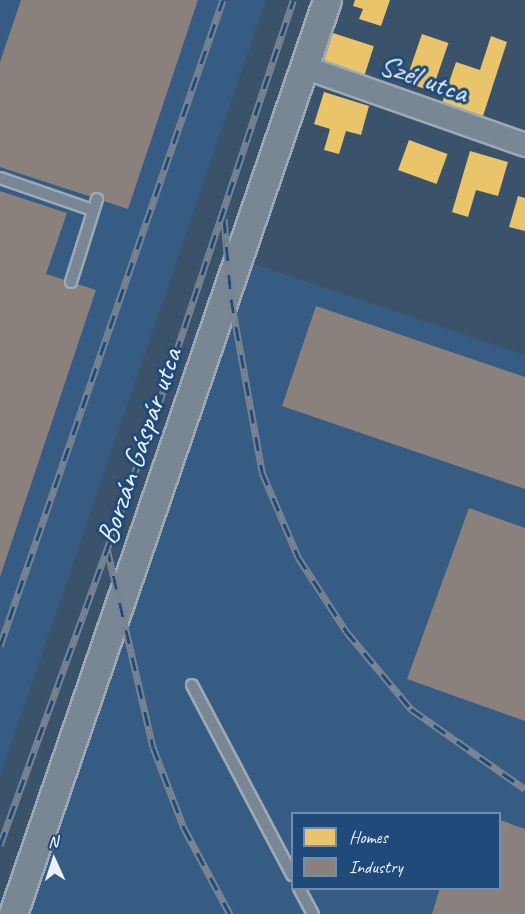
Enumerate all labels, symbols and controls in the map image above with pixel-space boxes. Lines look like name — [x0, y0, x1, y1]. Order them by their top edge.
street label: Szél utca — [375, 46, 473, 110]
street label: Borzán Gáspár utca — [89, 344, 189, 548]
legend — [291, 812, 501, 890]
text: Homes — [349, 826, 388, 848]
north arrow — [24, 830, 84, 890]
text: N — [48, 832, 59, 852]
text: Industry — [349, 856, 403, 878]

